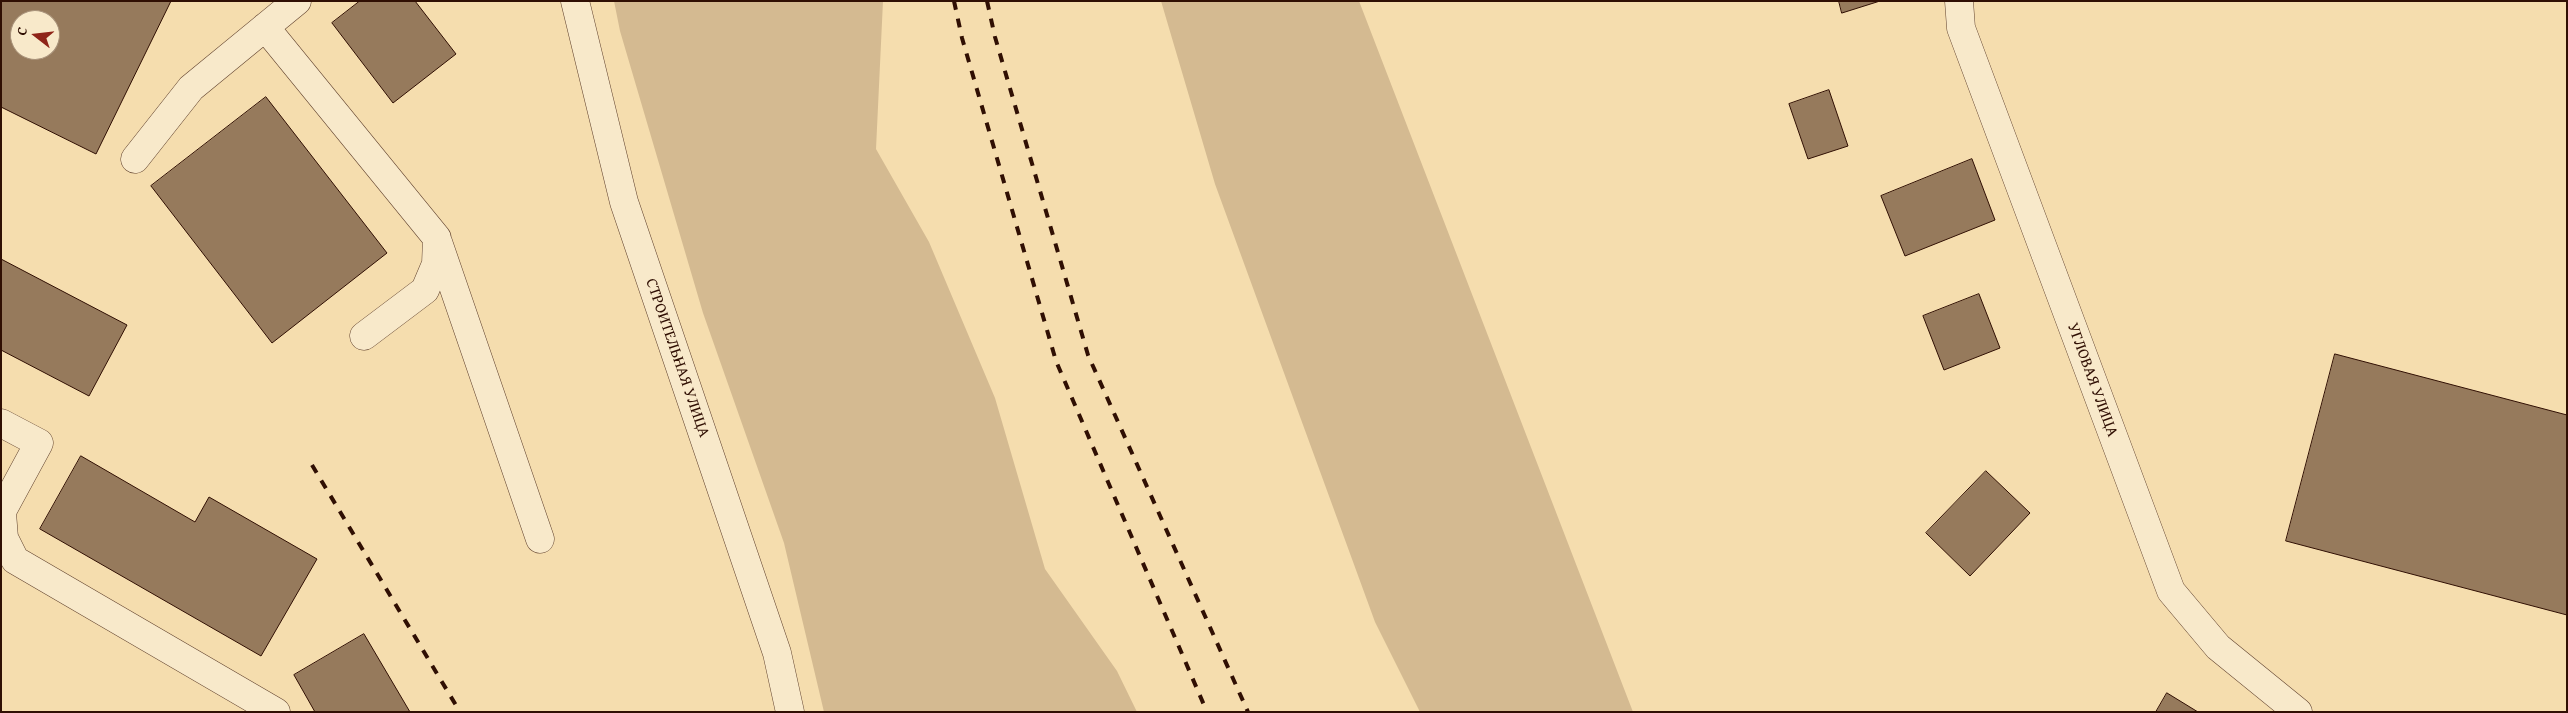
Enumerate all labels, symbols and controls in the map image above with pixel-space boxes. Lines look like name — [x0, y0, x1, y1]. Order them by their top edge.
north arrow — [10, 10, 60, 60]
text: С — [11, 25, 32, 38]
street label: СТРОИТЕЛЬНАЯ УЛИЦА — [641, 276, 713, 440]
street label: УГЛОВАЯ УЛИЦА — [2062, 320, 2122, 440]

